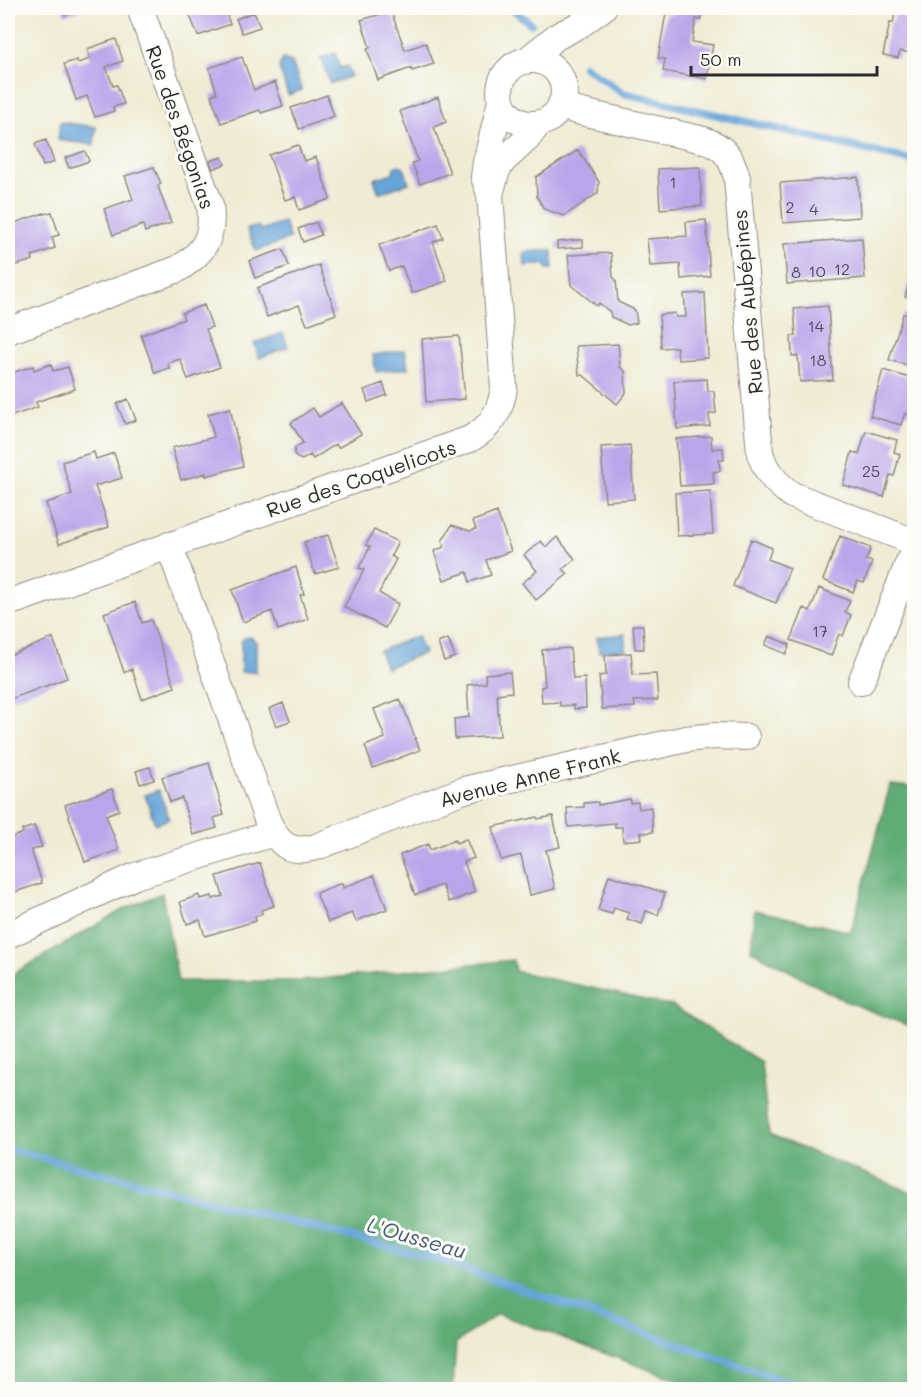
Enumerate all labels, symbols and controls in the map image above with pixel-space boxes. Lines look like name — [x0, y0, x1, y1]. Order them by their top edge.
scale bar — [691, 39, 877, 77]
street label: Rue des Bégonias — [141, 42, 221, 212]
text: 50 m — [700, 47, 742, 71]
house number: 1 — [669, 171, 677, 192]
house number: 2 — [786, 196, 794, 217]
house number: 4 — [809, 198, 819, 219]
street label: Rue des Aubépines — [726, 209, 768, 395]
house number: 12 — [834, 258, 850, 279]
house number: 10 — [808, 260, 826, 281]
house number: 8 — [791, 261, 801, 282]
house number: 14 — [808, 315, 825, 336]
house number: 18 — [810, 349, 827, 370]
street label: Rue des Coquelicots — [263, 433, 459, 523]
house number: 25 — [862, 460, 880, 481]
house number: 17 — [812, 620, 828, 641]
street label: Avenue Anne Frank — [437, 742, 623, 812]
water label: L'Ousseau — [364, 1210, 470, 1264]

